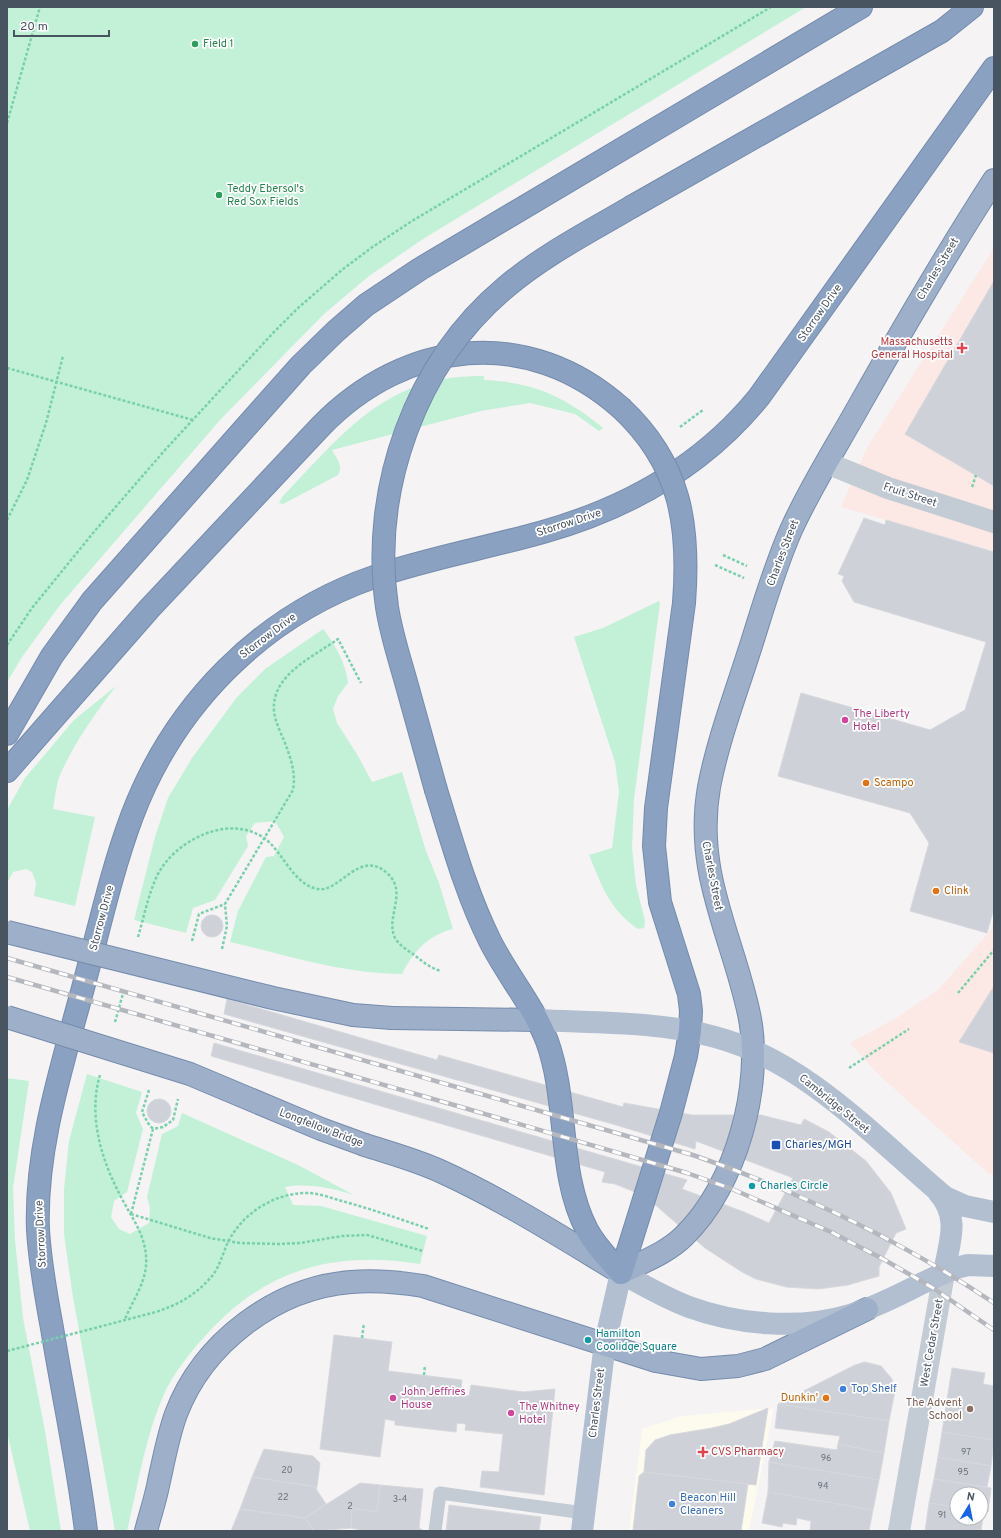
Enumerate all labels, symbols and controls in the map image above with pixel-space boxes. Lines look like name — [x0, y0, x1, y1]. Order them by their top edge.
scale bar — [14, 12, 109, 38]
text: 20 m — [20, 19, 48, 35]
place label: Field 1 — [203, 37, 234, 51]
marker: Field 1 — [190, 39, 200, 49]
place label: Teddy Ebersol's Red Sox Fields — [227, 182, 304, 209]
marker: Teddy Ebersol's Red Sox Fields — [214, 190, 224, 200]
street label: Charles Street — [914, 235, 962, 303]
street label: Storrow Drive — [795, 281, 845, 345]
place label: Massachusetts General Hospital — [871, 335, 953, 362]
marker: Massachusetts General Hospital — [956, 342, 968, 354]
street label: Fruit Street — [881, 480, 939, 510]
street label: Storrow Drive — [535, 506, 603, 540]
street label: Charles Street — [764, 518, 802, 588]
street label: Storrow Drive — [237, 610, 299, 662]
place label: The Liberty Hotel — [853, 707, 910, 734]
marker: The Liberty Hotel — [840, 715, 850, 725]
place label: Scampo — [874, 776, 914, 790]
marker: Scampo — [861, 778, 871, 788]
street label: Charles Street — [698, 840, 726, 912]
street label: Storrow Drive — [87, 884, 117, 952]
place label: Clink — [944, 884, 969, 898]
marker: Clink — [931, 886, 941, 896]
street label: Cambridge Street — [796, 1071, 872, 1137]
street label: Longfellow Bridge — [277, 1106, 365, 1150]
place label: Charles/MGH — [785, 1138, 852, 1152]
marker: Charles/MGH — [770, 1139, 782, 1151]
place label: Charles Circle — [760, 1179, 828, 1193]
marker: Charles Circle — [747, 1181, 757, 1191]
street label: Storrow Drive — [32, 1200, 50, 1268]
street label: West Cedar Street — [917, 1298, 947, 1388]
place label: Hamilton Coolidge Square — [596, 1327, 677, 1354]
marker: Hamilton Coolidge Square — [583, 1335, 593, 1345]
street label: Charles Street — [586, 1367, 608, 1439]
place label: Top Shelf — [851, 1382, 897, 1396]
marker: Top Shelf — [838, 1384, 848, 1394]
place label: John Jeffries House — [401, 1385, 466, 1412]
place label: Dunkin' — [781, 1391, 818, 1405]
marker: John Jeffries House — [388, 1393, 398, 1403]
marker: Dunkin' — [821, 1393, 831, 1403]
place label: The Advent School — [906, 1396, 962, 1423]
place label: The Whitney Hotel — [519, 1400, 580, 1427]
marker: The Advent School — [965, 1404, 975, 1414]
marker: The Whitney Hotel — [506, 1408, 516, 1418]
place label: CVS Pharmacy — [711, 1445, 784, 1459]
marker: CVS Pharmacy — [698, 1447, 708, 1457]
house number: 97 — [961, 1447, 971, 1458]
house number: 96 — [821, 1453, 831, 1464]
house number: 20 — [281, 1465, 293, 1476]
house number: 95 — [958, 1467, 968, 1478]
house number: 94 — [818, 1481, 829, 1492]
north arrow — [949, 1486, 989, 1526]
text: N — [965, 1490, 976, 1505]
place label: Beacon Hill Cleaners — [680, 1491, 736, 1518]
house number: 22 — [277, 1492, 289, 1503]
house number: 3-4 — [393, 1494, 408, 1505]
marker: Beacon Hill Cleaners — [667, 1499, 677, 1509]
house number: 2 — [347, 1501, 353, 1512]
house number: 91 — [938, 1510, 946, 1521]

